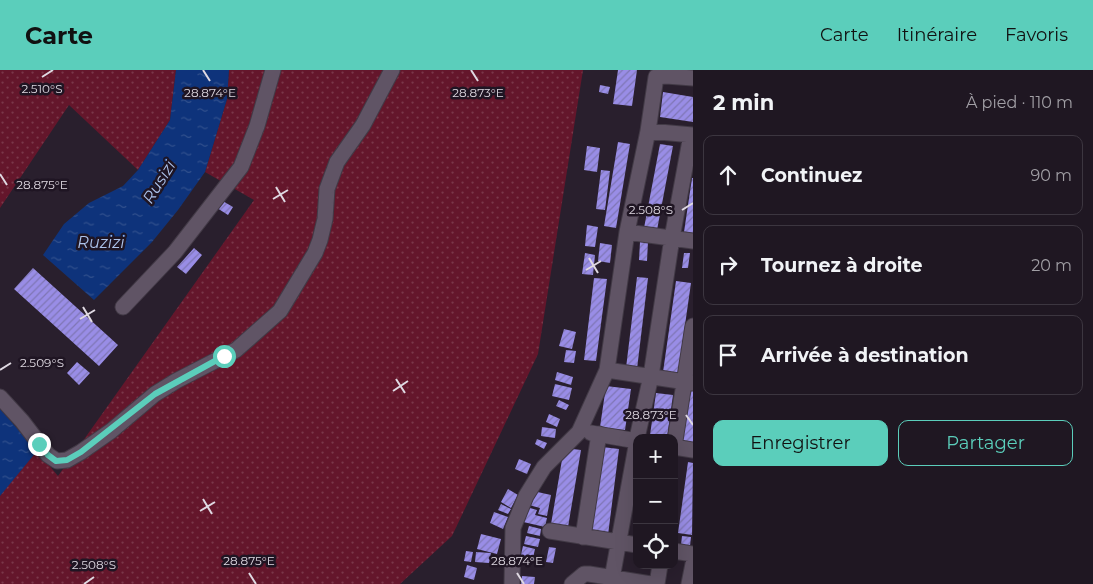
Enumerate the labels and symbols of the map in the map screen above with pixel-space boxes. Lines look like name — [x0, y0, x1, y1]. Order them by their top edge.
text: 2.510°S — [21, 81, 63, 96]
text: 28.874°E — [184, 85, 236, 100]
text: 28.873°E — [452, 85, 504, 100]
water label: Rusizi — [139, 156, 180, 207]
text: 28.875°E — [16, 177, 68, 192]
text: 2.508°S — [629, 202, 673, 217]
water label: Ruzizi — [77, 233, 125, 252]
route start — [213, 345, 236, 368]
text: 2.509°S — [20, 355, 64, 370]
text: 28.873°E — [625, 407, 677, 422]
route end — [28, 433, 51, 456]
text: 28.875°E — [223, 553, 275, 568]
text: 28.874°E — [491, 553, 543, 568]
text: 2.508°S — [72, 557, 116, 572]

